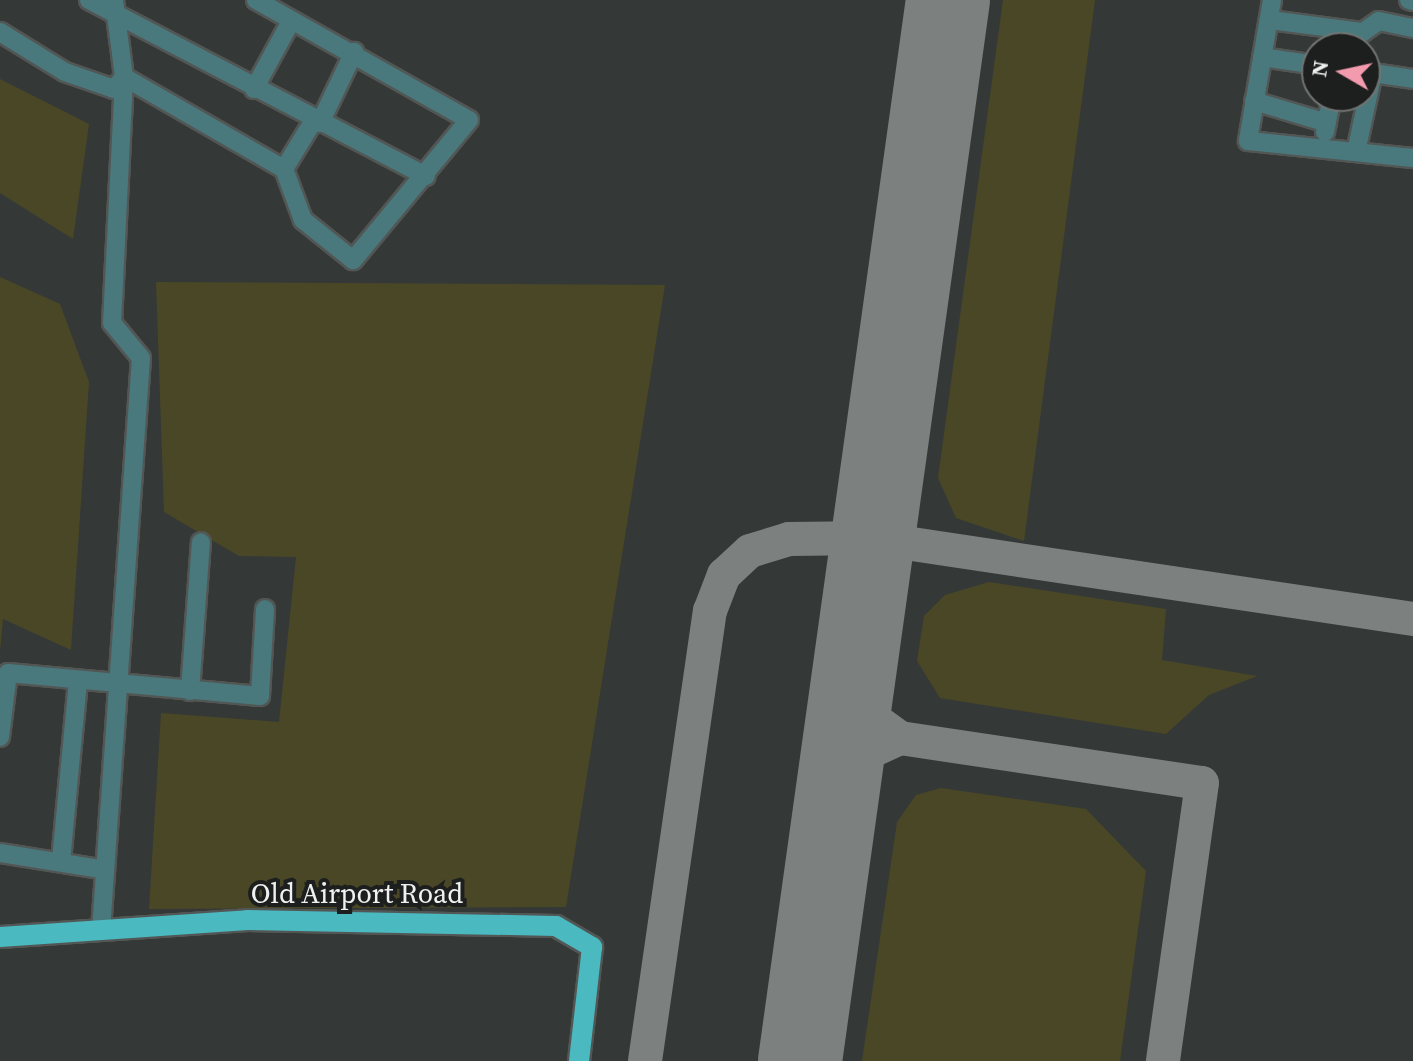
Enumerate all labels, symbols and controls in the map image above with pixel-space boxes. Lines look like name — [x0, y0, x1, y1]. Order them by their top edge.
north arrow — [1301, 32, 1381, 112]
text: N — [1303, 58, 1335, 79]
street label: Old Airport Road — [251, 876, 463, 910]

